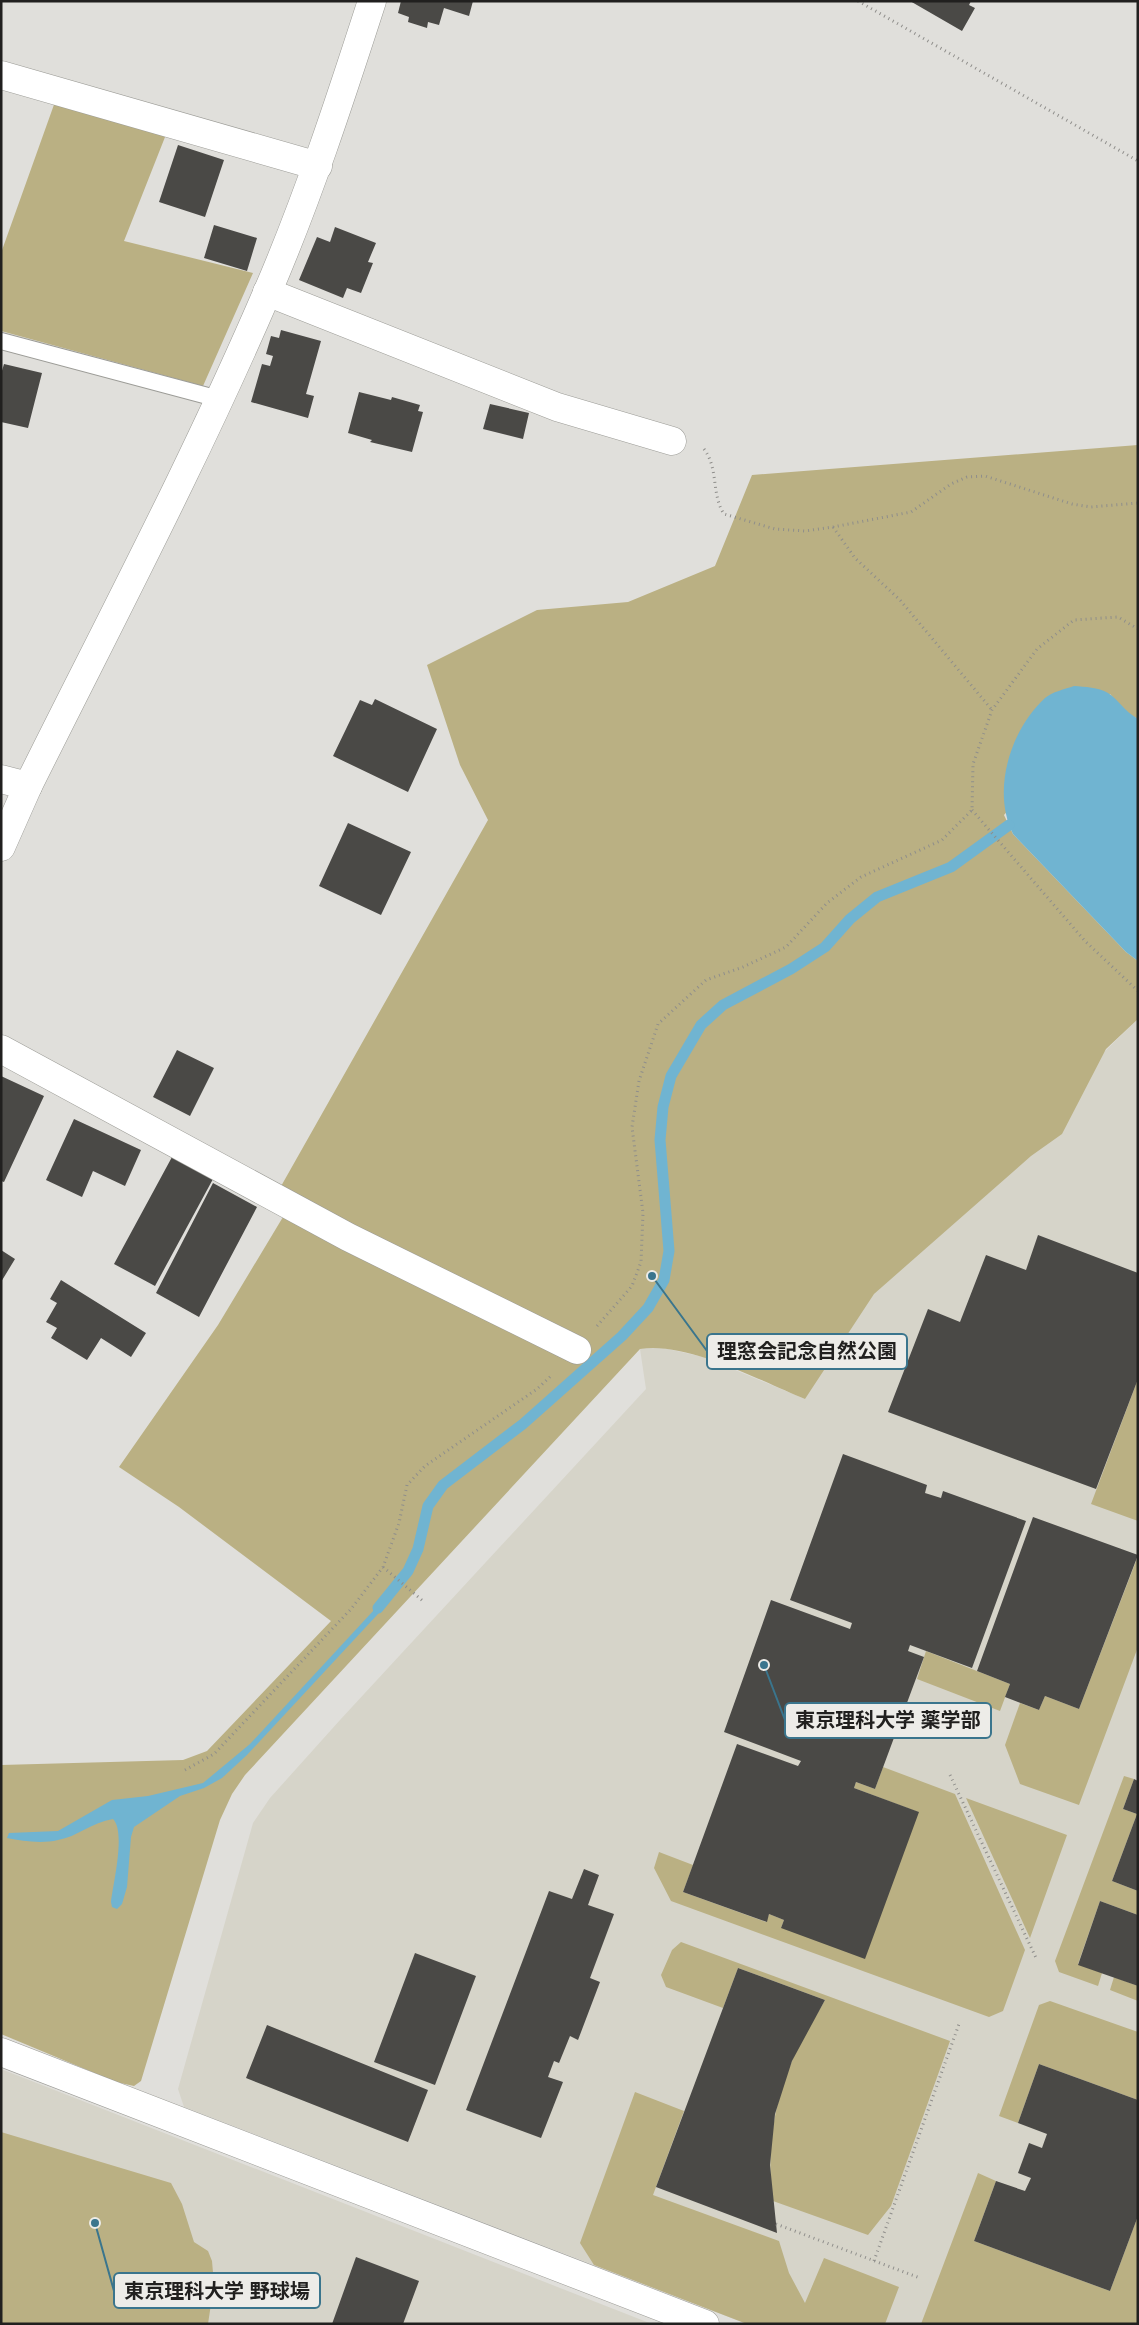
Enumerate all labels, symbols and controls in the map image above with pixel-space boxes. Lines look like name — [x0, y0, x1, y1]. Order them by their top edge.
callout: 理窓会記念自然公園 — [707, 1334, 907, 1369]
text: 理窓会記念自然公園 — [717, 1338, 897, 1363]
callout: 東京理科大学 薬学部 — [785, 1703, 991, 1738]
text: 東京理科大学 薬学部 — [795, 1707, 981, 1732]
callout: 東京理科大学 野球場 — [114, 2273, 320, 2308]
text: 東京理科大学 野球場 — [124, 2278, 310, 2303]

